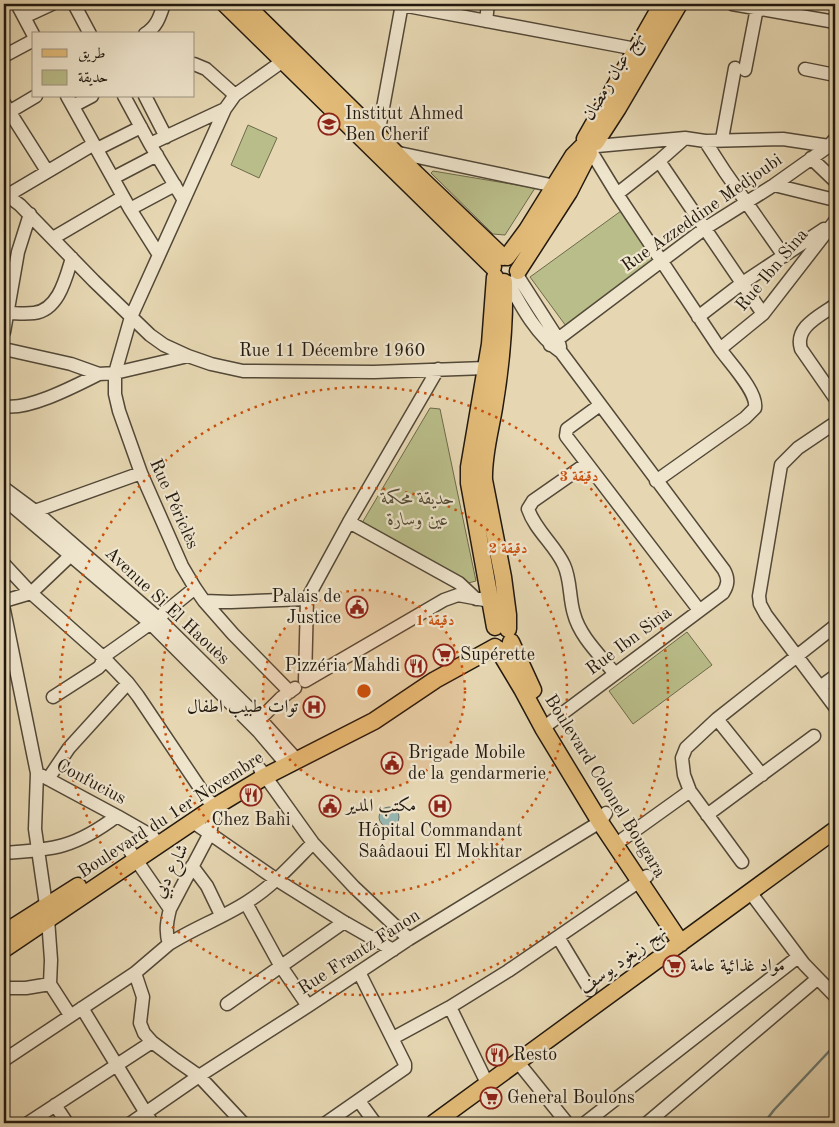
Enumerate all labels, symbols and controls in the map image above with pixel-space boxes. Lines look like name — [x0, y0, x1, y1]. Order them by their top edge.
street label: نهج عبان رمضان — [579, 28, 652, 127]
legend — [32, 32, 195, 98]
text: طريق — [78, 47, 105, 63]
text: حديقة — [78, 71, 108, 86]
place label: Institut Ahmed Ben Cherif — [345, 105, 464, 144]
school or university icon: Institut Ahmed Ben Cherif — [317, 112, 341, 136]
street label: Rue Azzeddine Medjoubi — [618, 151, 786, 275]
street label: Rue Ibn Sina — [732, 225, 812, 315]
street label: Rue 11 Décembre 1960 — [239, 342, 425, 360]
street label: Rue Périclès — [146, 456, 202, 552]
text: 3 دقيقة — [559, 470, 599, 485]
park label: حديقة محكمة عين وسارة — [379, 488, 455, 530]
text: 2 دقيقة — [488, 542, 528, 557]
street label: Avenue Si El Haouès — [101, 544, 233, 668]
place label: Palais de Justice — [272, 588, 341, 627]
public building icon: Palais de Justice — [345, 595, 369, 619]
street label: Rue Ibn Sina — [583, 603, 675, 679]
text: 1 دقيقة — [415, 614, 455, 629]
supermarket icon: Supérette — [432, 643, 456, 667]
place label: Supérette — [460, 646, 535, 664]
restaurant icon: Pizzéria Mahdi — [404, 654, 428, 678]
place label: Pizzéria Mahdi — [285, 657, 400, 675]
centre of rings — [355, 682, 373, 700]
street label: Boulevard Colonel Bougara — [541, 691, 669, 881]
hospital icon: توات طبيب اطفال — [302, 695, 326, 719]
place label: توات طبيب اطفال — [187, 698, 299, 718]
place label: Brigade Mobile de la gendarmerie — [408, 744, 546, 783]
street label: Boulevard du 1er Novembre — [75, 748, 267, 882]
public building icon: Brigade Mobile de la gendarmerie — [380, 751, 404, 775]
street label: Confucius — [53, 756, 129, 808]
restaurant icon: Chez Bahi — [239, 783, 263, 807]
public building icon: مكتب المدير — [318, 794, 342, 818]
hospital icon: Hôpital Commandant Saâdaoui El Mokhtar — [428, 794, 452, 818]
place label: مكتب المدير — [344, 796, 416, 817]
place label: Chez Bahi — [211, 811, 291, 829]
place label: Hôpital Commandant Saâdaoui El Mokhtar — [358, 822, 522, 861]
street label: شارع دبي — [150, 841, 197, 903]
street label: Rue Frantz Fanon — [295, 906, 423, 998]
street label: نهج زيغود يوسف — [576, 923, 673, 1002]
supermarket icon: مواد غذائية عامة — [662, 954, 686, 978]
place label: مواد غذائية عامة — [690, 957, 785, 976]
restaurant icon: Resto — [485, 1043, 509, 1067]
place label: Resto — [513, 1046, 557, 1064]
supermarket icon: General Boulons — [479, 1086, 503, 1110]
place label: General Boulons — [507, 1089, 635, 1107]

